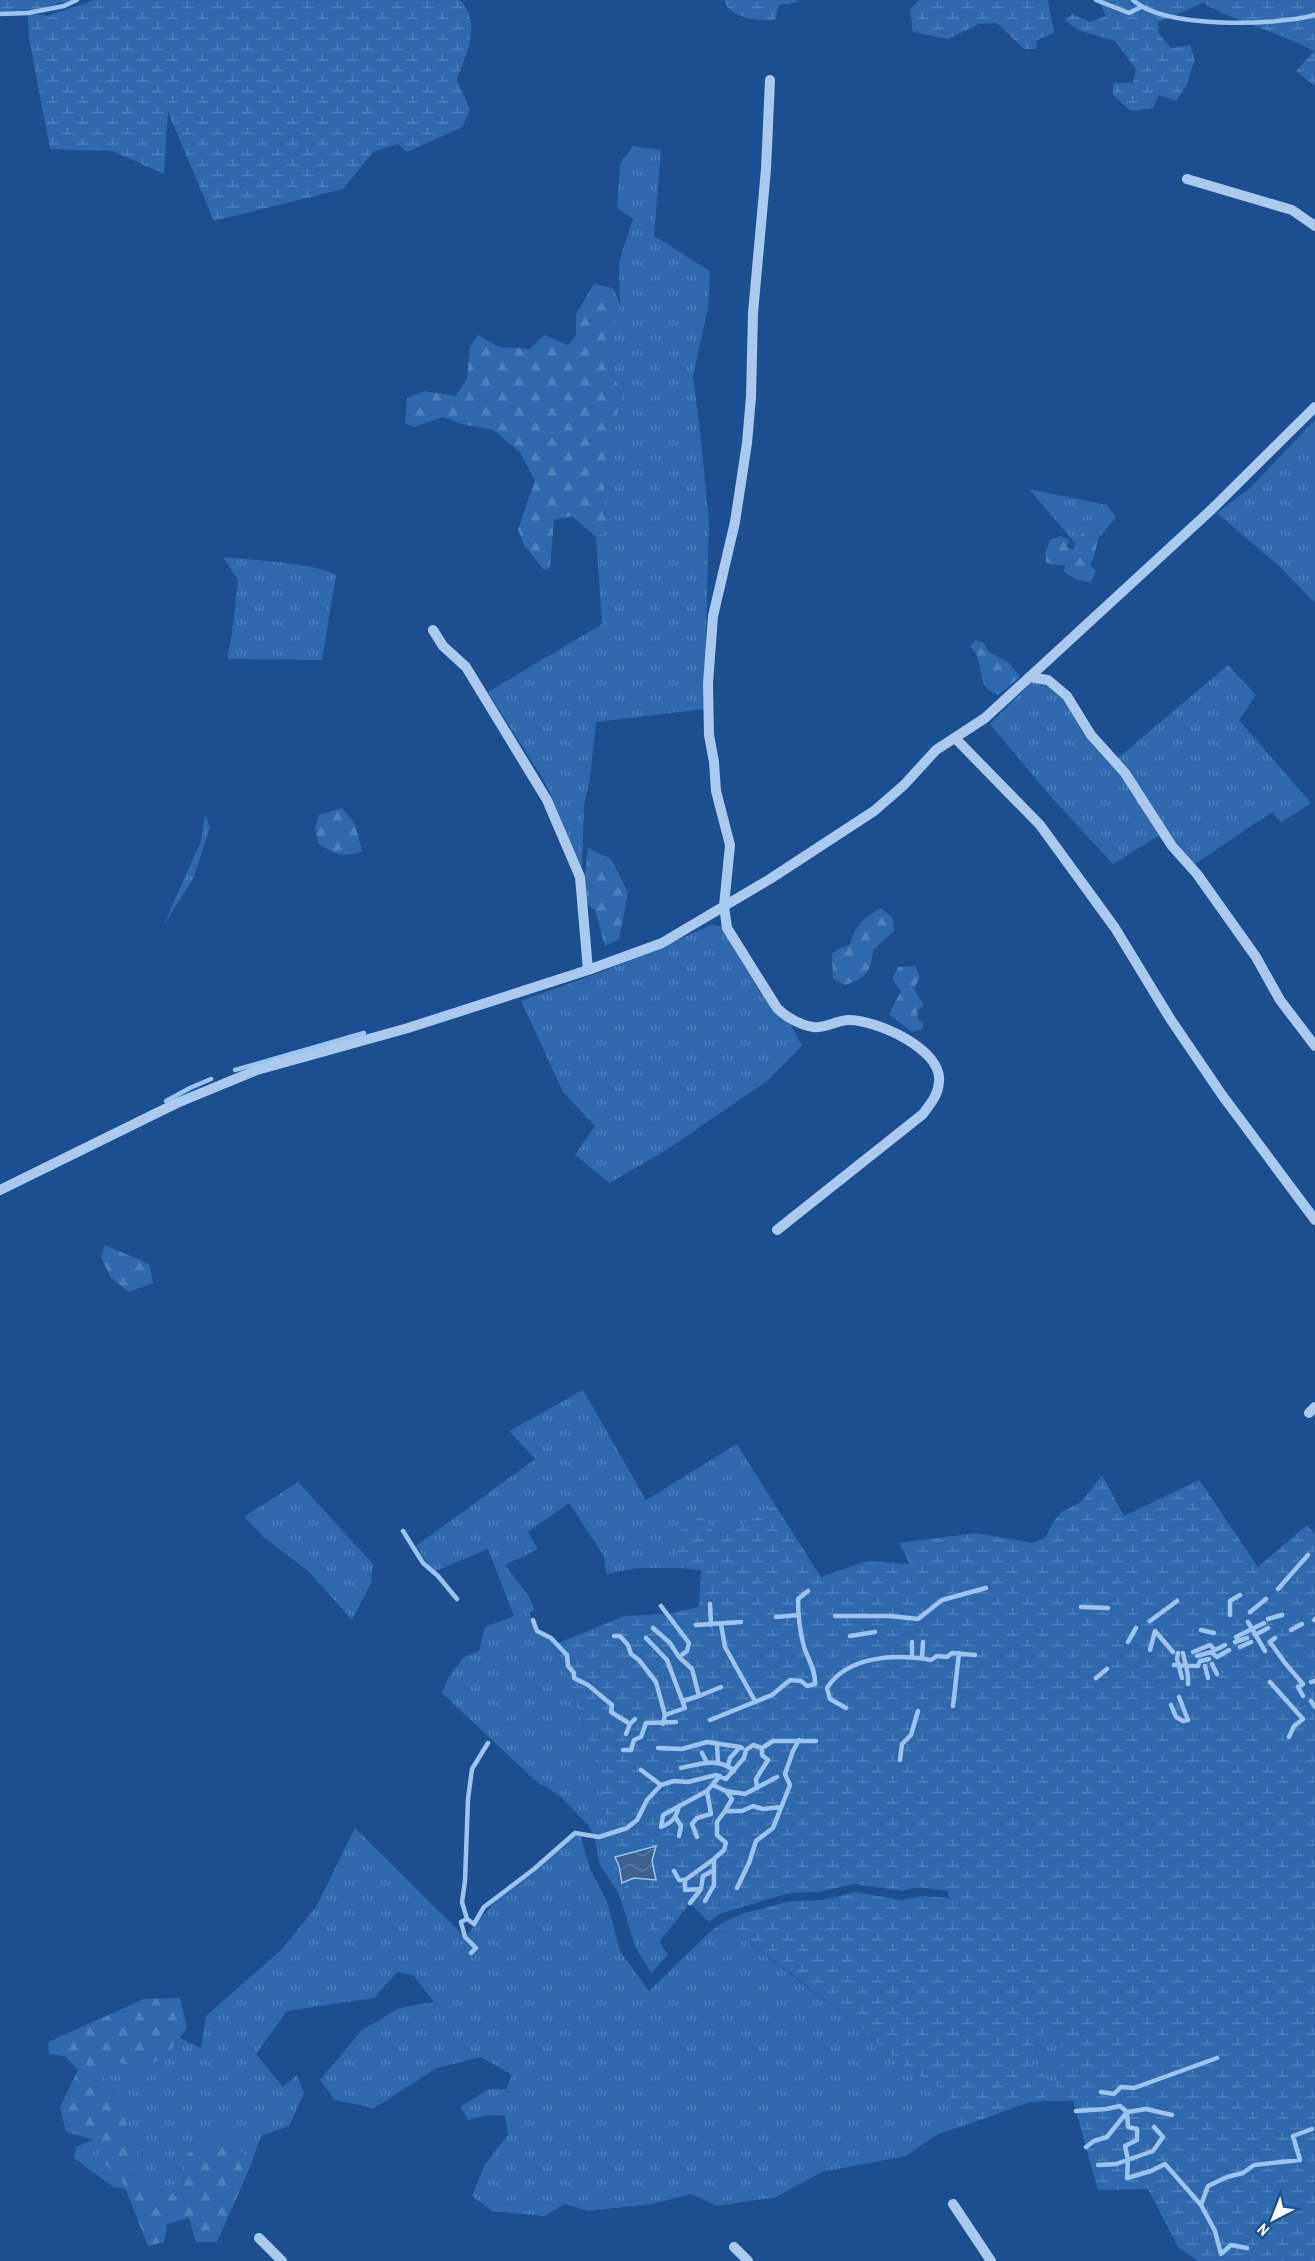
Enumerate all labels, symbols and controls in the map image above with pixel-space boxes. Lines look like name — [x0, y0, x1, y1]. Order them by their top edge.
north arrow — [1243, 2189, 1303, 2249]
text: N — [1252, 2219, 1274, 2241]

